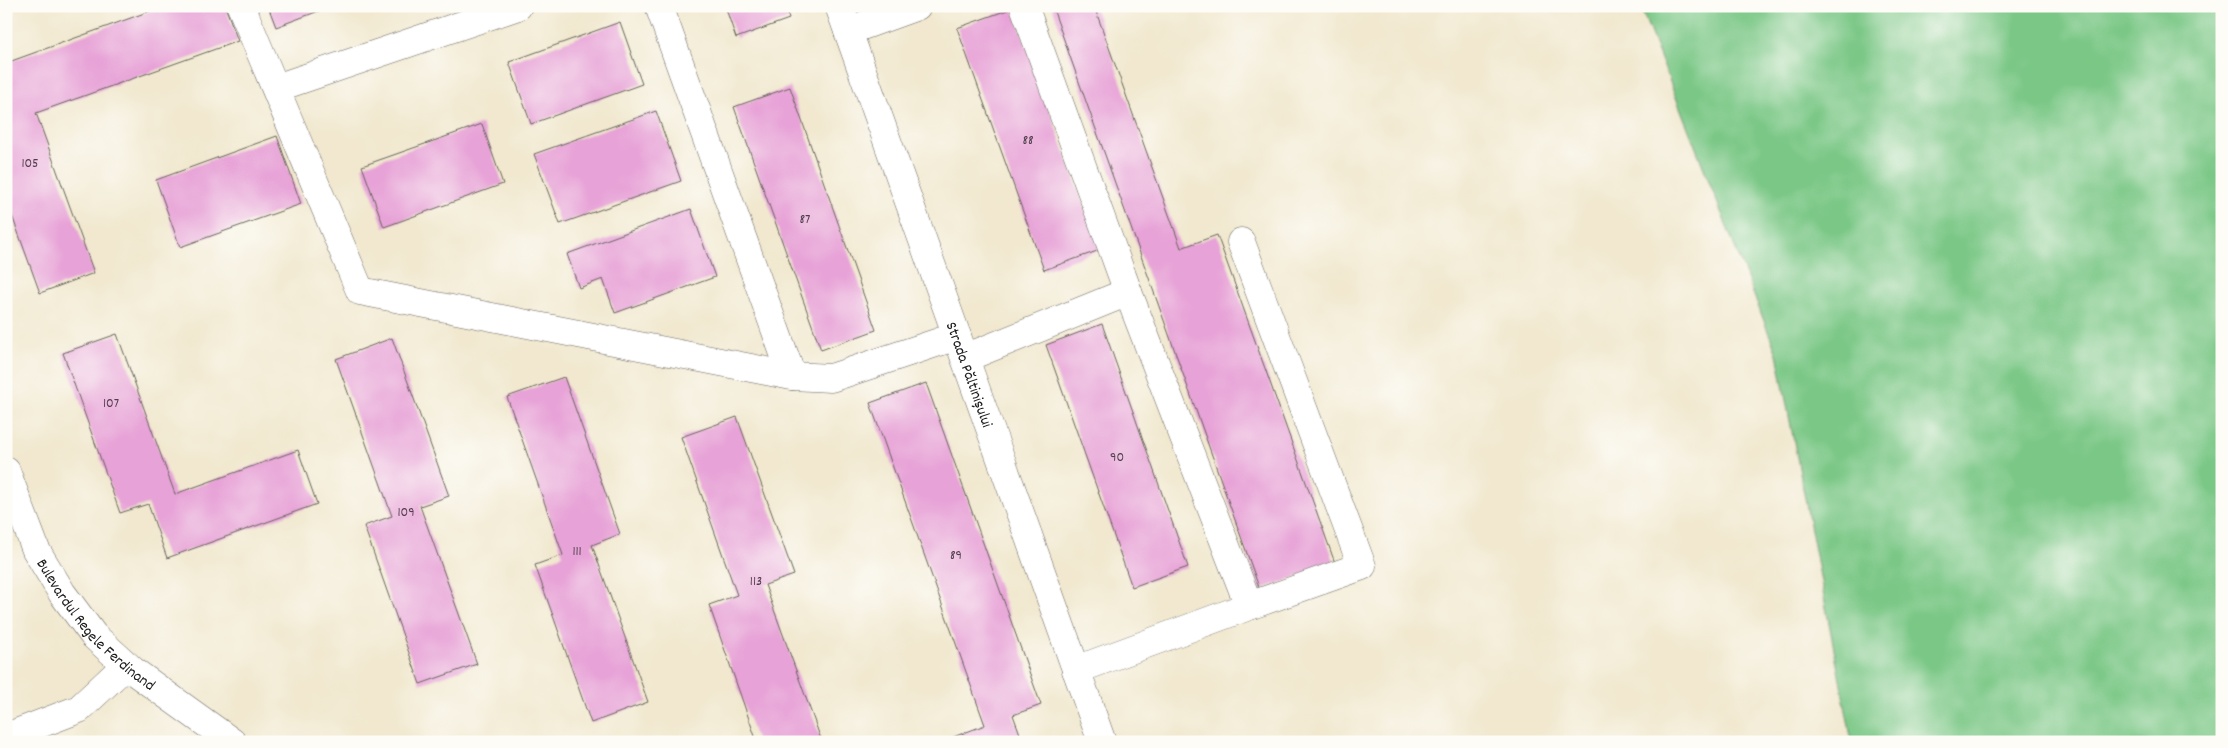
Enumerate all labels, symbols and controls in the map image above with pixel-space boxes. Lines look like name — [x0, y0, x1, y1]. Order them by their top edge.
house number: 88 — [1022, 131, 1034, 151]
house number: 105 — [21, 154, 39, 174]
house number: 87 — [800, 210, 810, 230]
street label: Strada Păltinișului — [939, 319, 998, 431]
house number: 107 — [103, 394, 119, 414]
house number: 90 — [1110, 448, 1124, 468]
house number: 109 — [397, 503, 415, 523]
house number: 111 — [572, 542, 582, 562]
house number: 89 — [950, 546, 962, 566]
street label: Bulevardul Regele Ferdinand — [30, 555, 159, 697]
house number: 113 — [750, 572, 762, 592]

